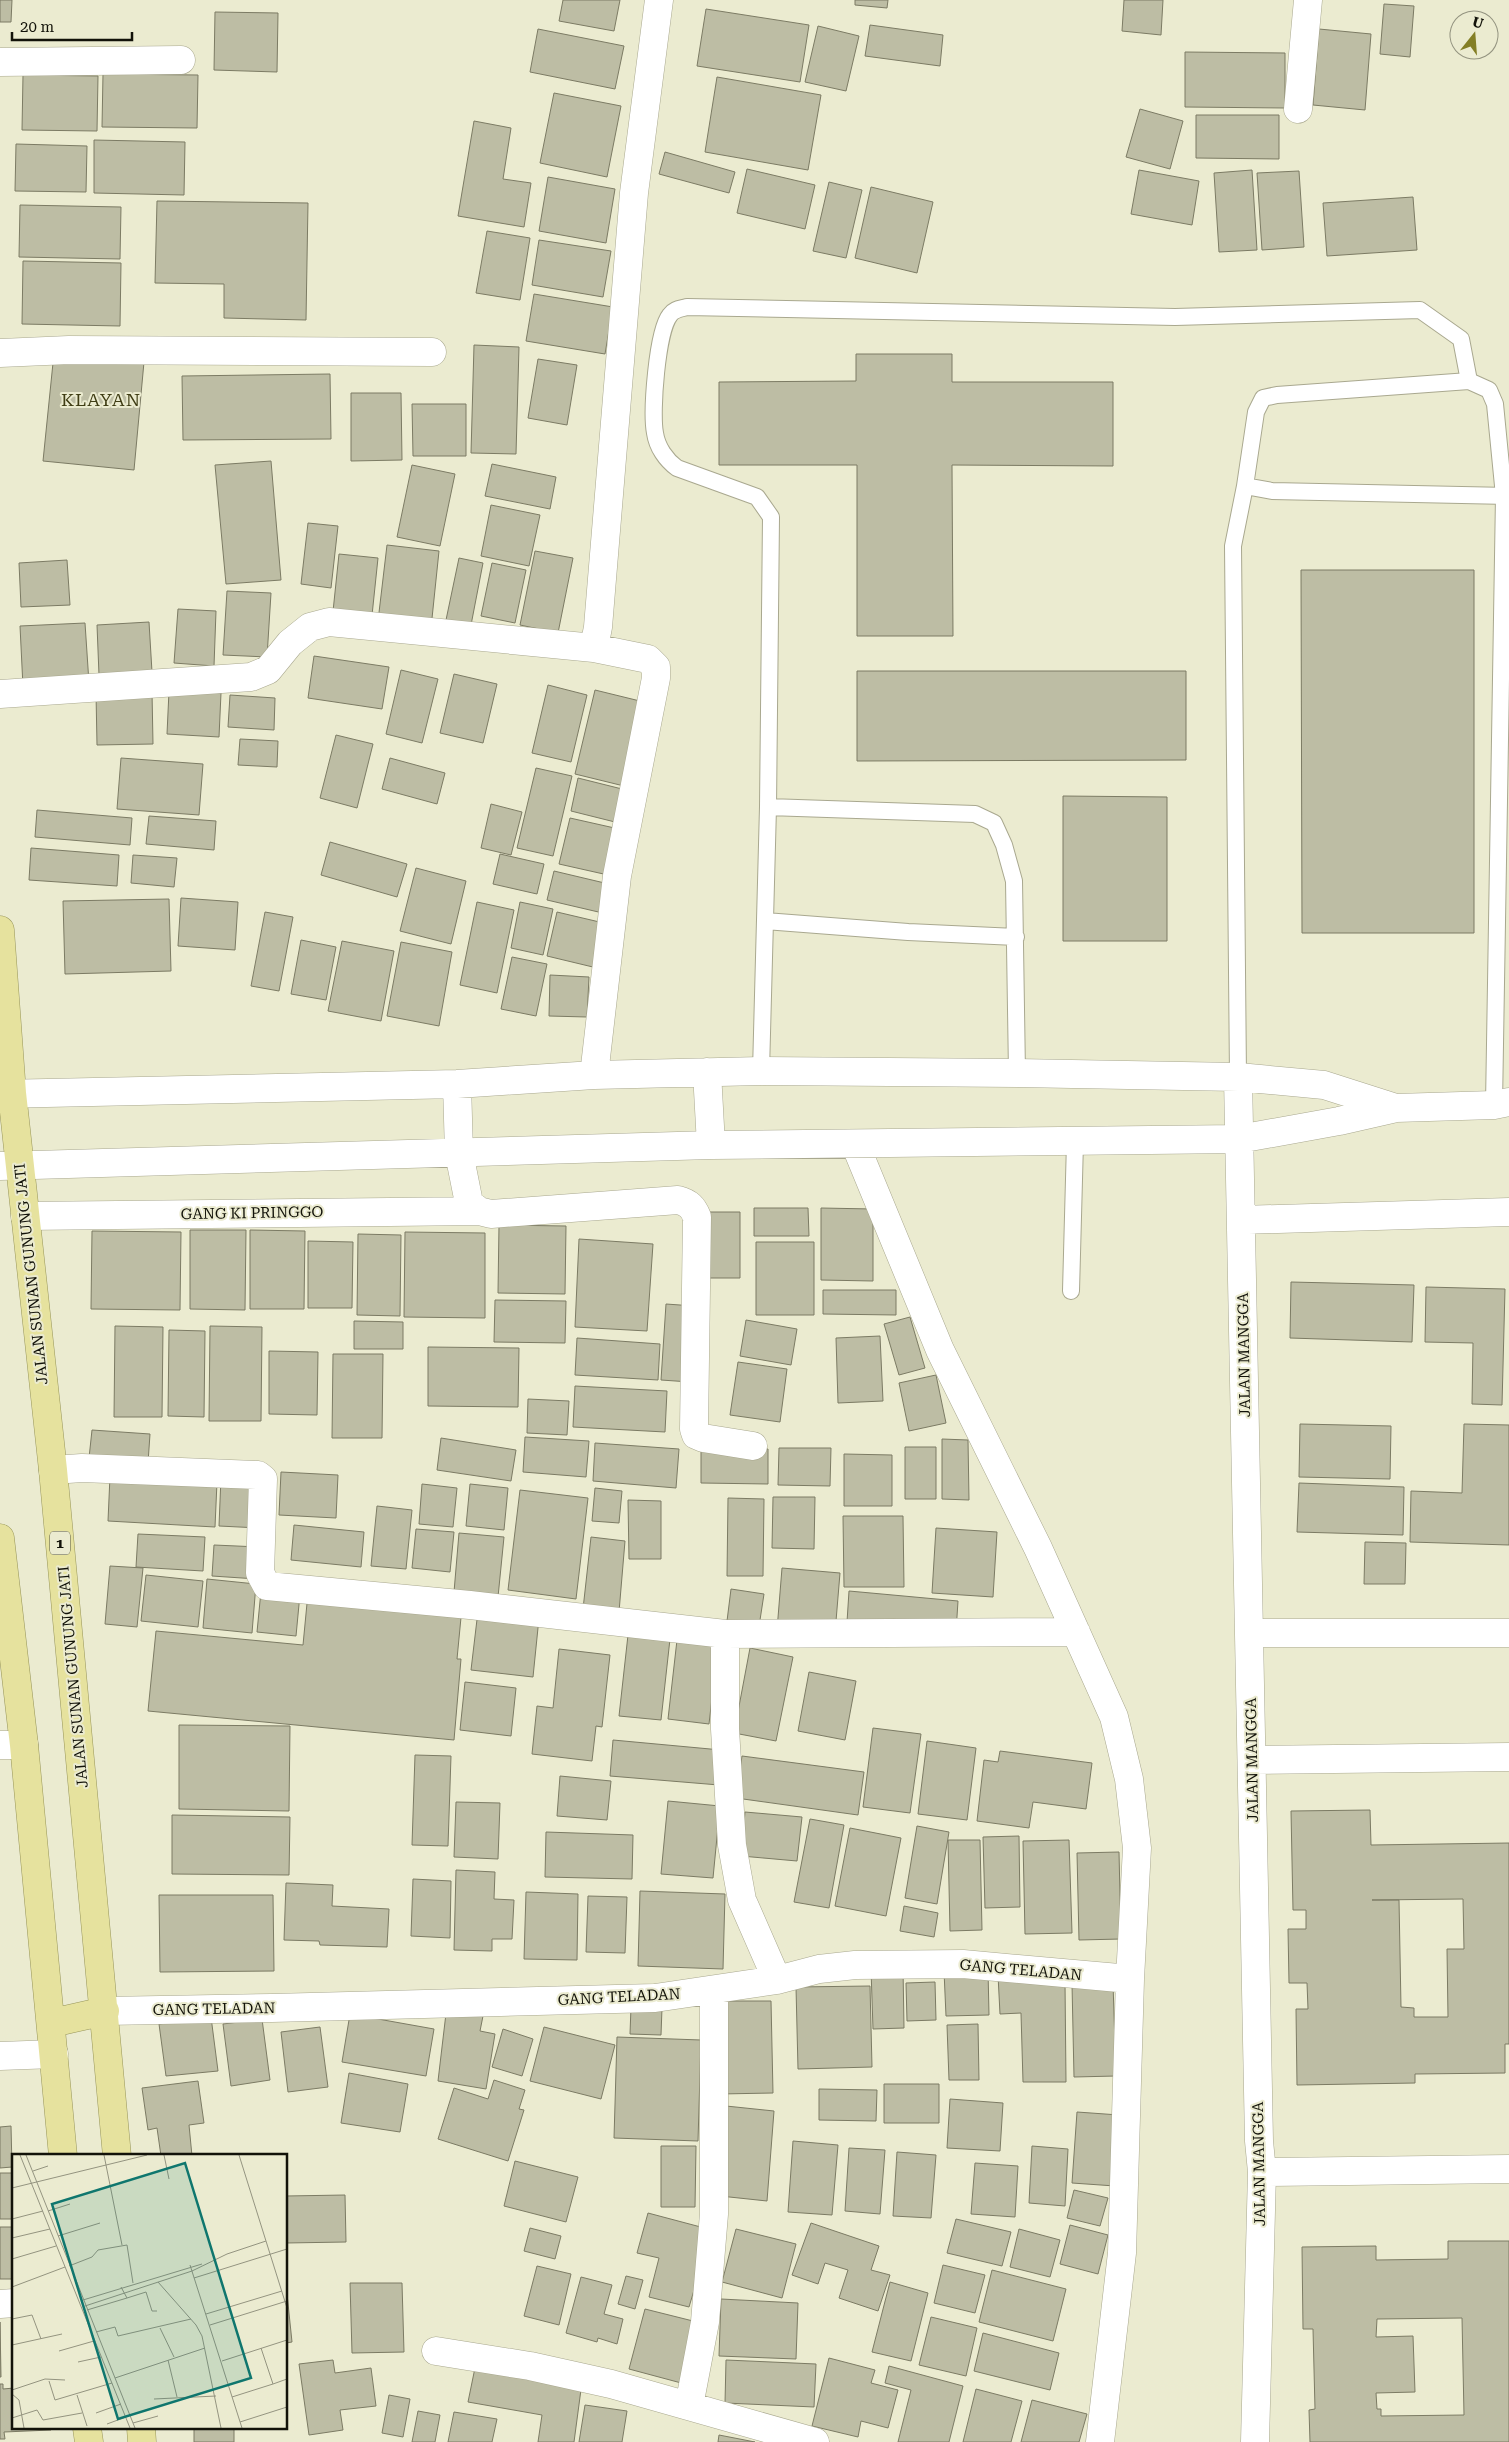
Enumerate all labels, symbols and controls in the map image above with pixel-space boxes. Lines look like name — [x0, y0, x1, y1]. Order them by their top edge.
scale bar — [12, 10, 132, 42]
north arrow — [1449, 10, 1499, 60]
text: U — [1470, 13, 1486, 32]
text: 20 m — [20, 18, 55, 36]
district label: KLAYAN — [61, 389, 141, 410]
street label: JALAN SUNAN GUNUNG JATI — [10, 1162, 52, 1386]
street label: GANG KI PRINGGO — [180, 1203, 324, 1223]
street label: JALAN MANGGA — [1234, 1292, 1254, 1418]
road number: 1 — [50, 1532, 70, 1555]
street label: JALAN SUNAN GUNUNG JATI — [54, 1565, 92, 1789]
street label: JALAN MANGGA — [1242, 1697, 1262, 1823]
street label: GANG TELADAN — [959, 1956, 1083, 1984]
street label: GANG TELADAN — [557, 1985, 681, 2009]
street label: GANG TELADAN — [152, 1999, 276, 2019]
street label: JALAN MANGGA — [1249, 2101, 1269, 2227]
inset map — [12, 2154, 288, 2430]

